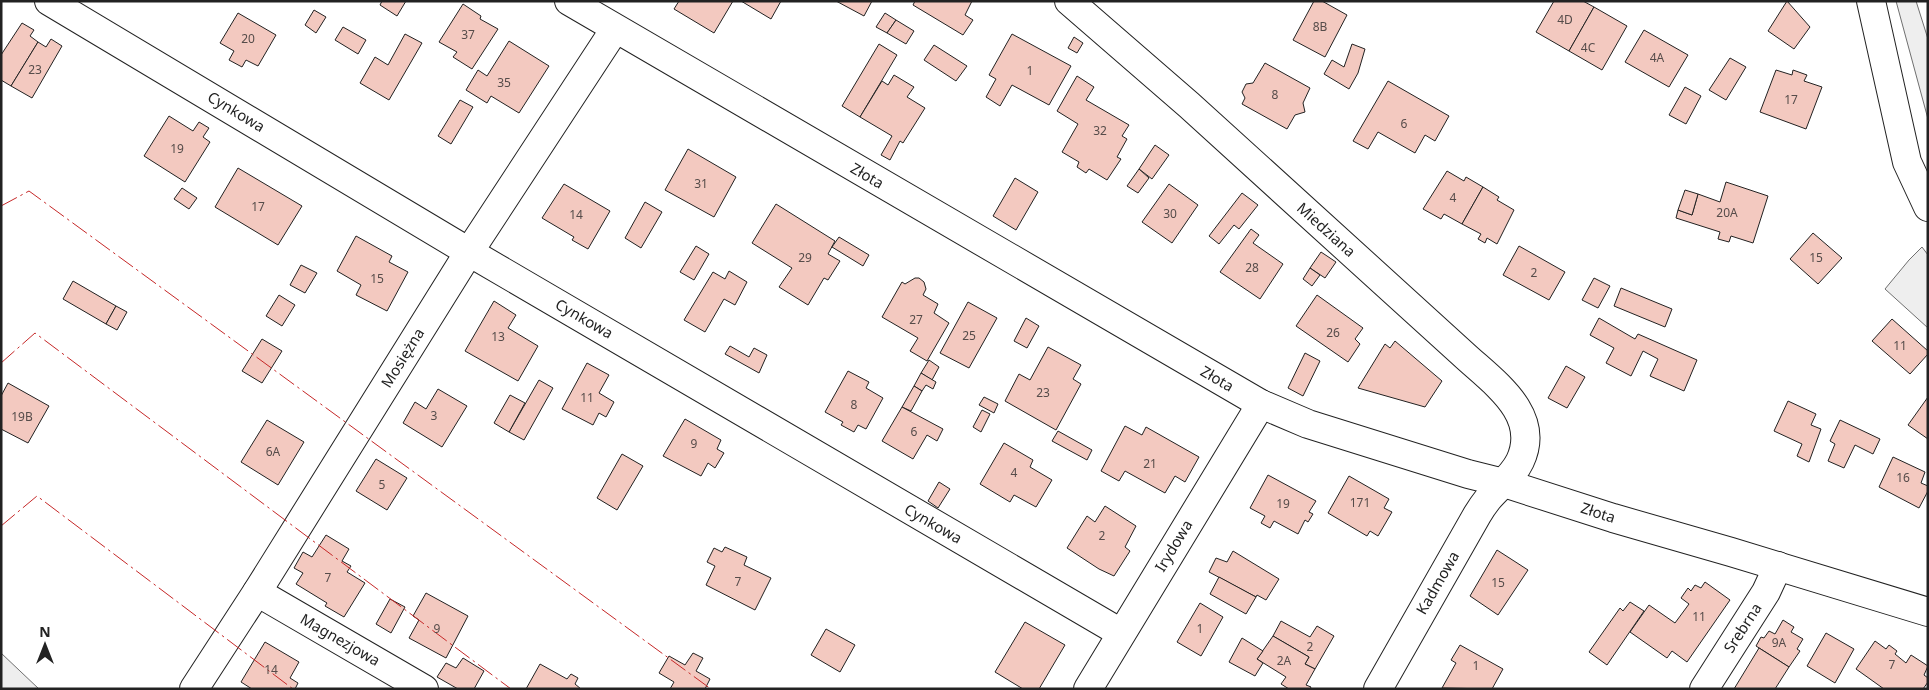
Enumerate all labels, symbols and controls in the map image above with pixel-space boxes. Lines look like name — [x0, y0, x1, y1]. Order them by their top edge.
house number: 4D — [1557, 11, 1573, 28]
house number: 8B — [1313, 18, 1328, 35]
house number: 37 — [461, 26, 475, 43]
house number: 20 — [241, 30, 255, 47]
house number: 4C — [1581, 39, 1596, 56]
house number: 4A — [1650, 49, 1665, 66]
house number: 23 — [28, 61, 42, 78]
house number: 1 — [1027, 62, 1033, 79]
house number: 35 — [497, 74, 511, 91]
street label: Cynkowa — [204, 86, 269, 136]
house number: 8 — [1272, 86, 1279, 103]
house number: 17 — [1784, 91, 1798, 108]
house number: 6 — [1401, 115, 1408, 132]
house number: 32 — [1093, 122, 1107, 139]
house number: 19 — [170, 140, 184, 157]
street label: Złota — [847, 158, 888, 193]
house number: 31 — [694, 175, 708, 192]
house number: 4 — [1450, 189, 1457, 206]
house number: 17 — [251, 198, 265, 215]
street label: Miedziana — [1293, 198, 1360, 261]
house number: 20A — [1716, 204, 1738, 221]
house number: 30 — [1163, 205, 1177, 222]
house number: 14 — [569, 206, 583, 223]
house number: 29 — [798, 249, 812, 266]
house number: 15 — [1809, 249, 1823, 266]
house number: 28 — [1245, 259, 1259, 276]
house number: 2 — [1531, 264, 1538, 281]
house number: 15 — [370, 270, 384, 287]
street label: Cynkowa — [552, 294, 617, 343]
house number: 27 — [909, 311, 923, 328]
street label: Mosiężna — [376, 324, 428, 391]
house number: 26 — [1326, 324, 1340, 341]
house number: 25 — [962, 327, 976, 344]
house number: 13 — [491, 328, 505, 345]
house number: 11 — [1893, 337, 1907, 354]
street label: Złota — [1197, 361, 1238, 396]
house number: 23 — [1036, 384, 1050, 401]
house number: 11 — [580, 389, 594, 406]
house number: 8 — [851, 396, 858, 413]
house number: 3 — [431, 407, 438, 424]
house number: 19B — [11, 408, 33, 425]
house number: 6 — [911, 423, 918, 440]
house number: 9 — [691, 435, 698, 452]
house number: 6A — [266, 443, 281, 460]
house number: 21 — [1143, 455, 1157, 472]
house number: 4 — [1011, 464, 1018, 481]
house number: 16 — [1896, 469, 1910, 486]
house number: 5 — [379, 476, 386, 493]
house number: 171 — [1350, 494, 1370, 511]
house number: 19 — [1276, 495, 1290, 512]
street label: Złota — [1578, 497, 1618, 527]
street label: Cynkowa — [901, 499, 966, 548]
street label: Irydowa — [1150, 516, 1196, 575]
house number: 2 — [1099, 527, 1106, 544]
street label: Kadmowa — [1411, 547, 1463, 618]
house number: 7 — [325, 569, 332, 586]
house number: 7 — [735, 573, 742, 590]
house number: 15 — [1491, 574, 1505, 591]
street label: Srebrna — [1719, 599, 1766, 656]
street label: Magnezjowa — [297, 608, 384, 670]
house number: 11 — [1692, 608, 1706, 625]
north arrow — [20, 620, 70, 670]
house number: 9 — [434, 620, 441, 637]
house number: 1 — [1197, 620, 1203, 637]
text: N — [39, 622, 51, 641]
house number: 9A — [1772, 634, 1787, 651]
house number: 2 — [1307, 638, 1314, 655]
house number: 2A — [1277, 652, 1292, 669]
house number: 7 — [1889, 656, 1896, 673]
house number: 1 — [1473, 657, 1479, 674]
house number: 14 — [264, 661, 278, 678]

